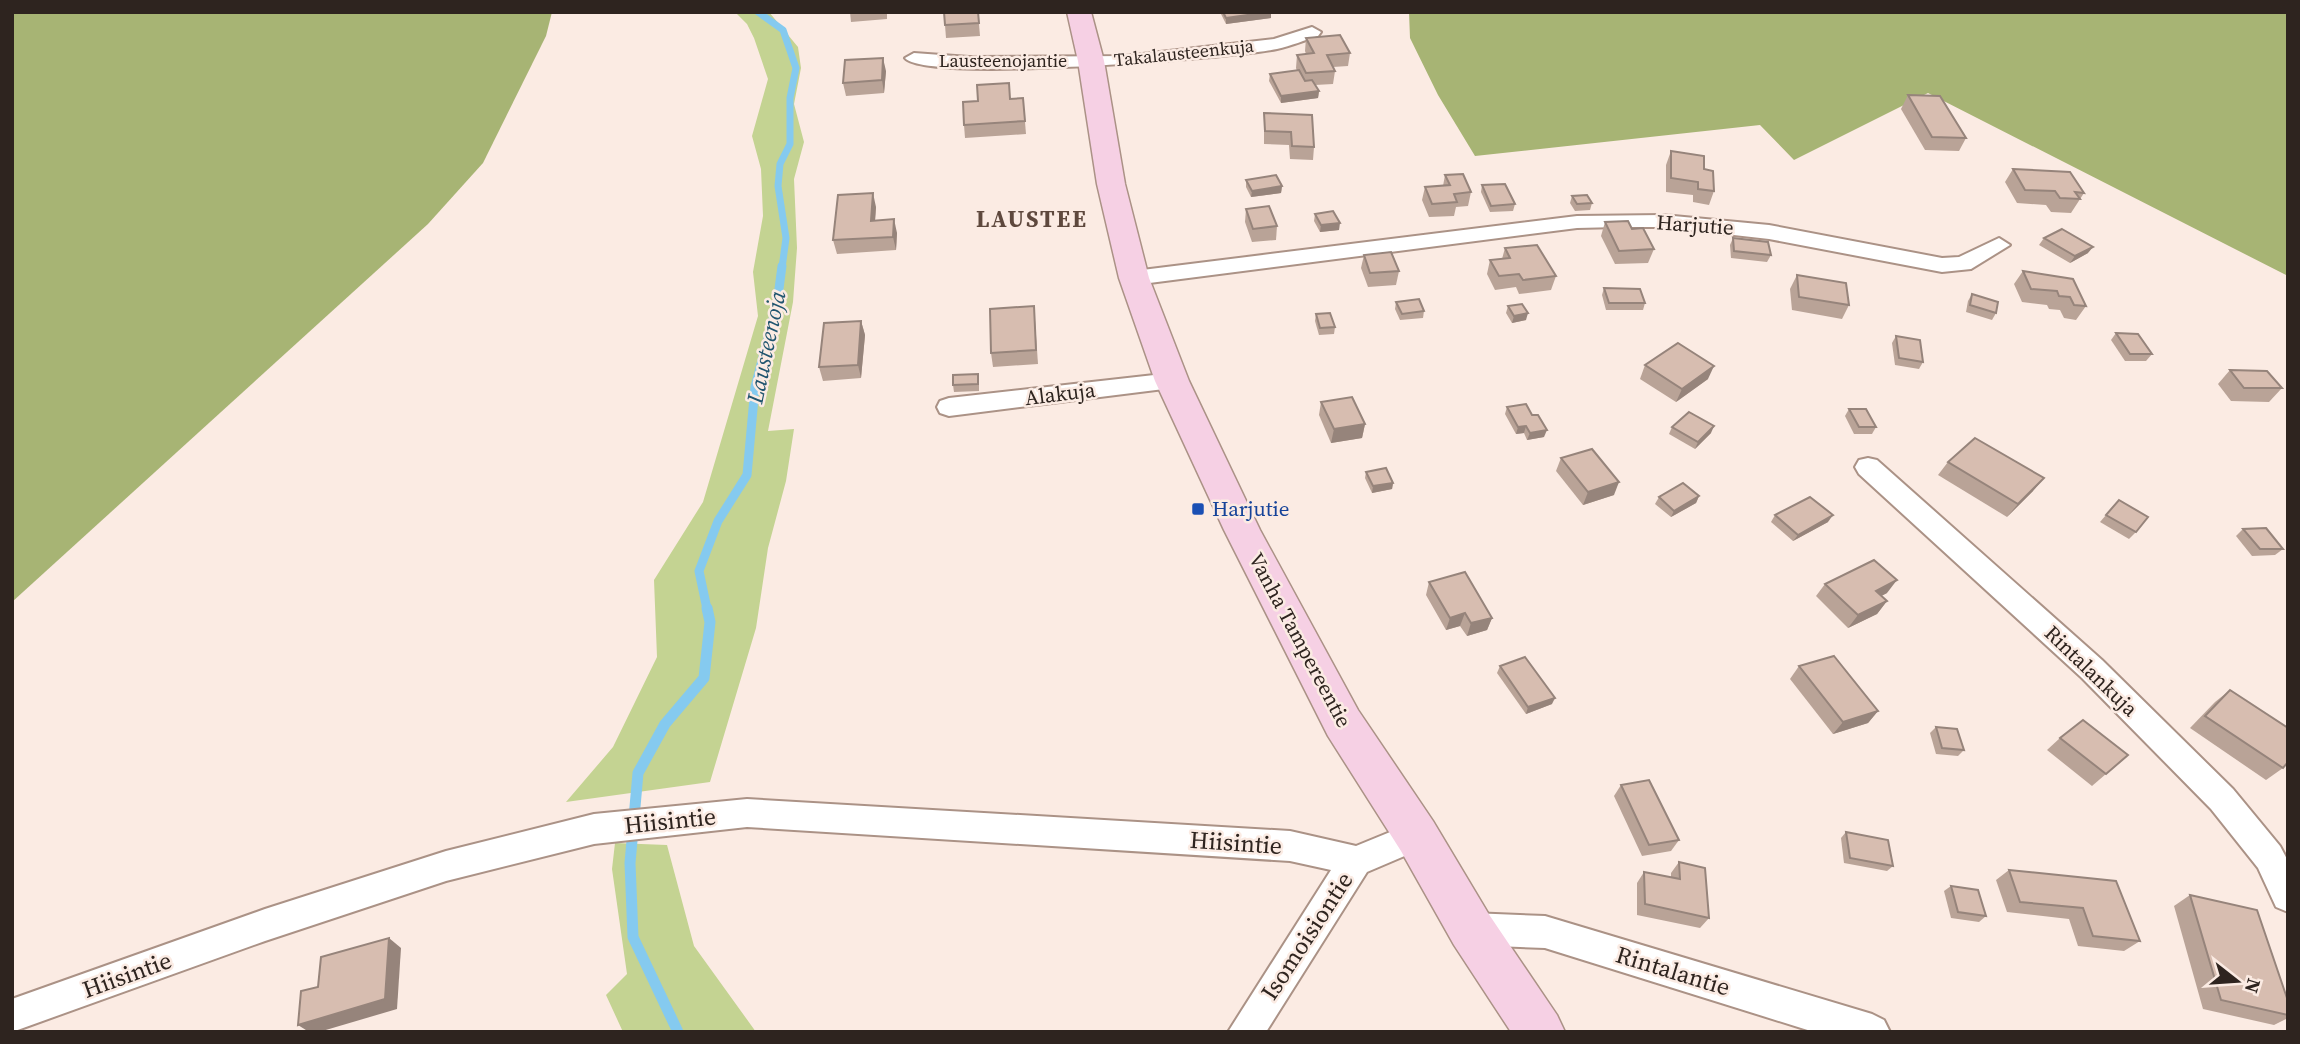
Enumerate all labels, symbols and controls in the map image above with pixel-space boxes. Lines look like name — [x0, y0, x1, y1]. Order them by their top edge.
street label: Takalausteenkuja — [1113, 33, 1256, 72]
street label: Lausteenojantie — [939, 48, 1067, 73]
district label: LAUSTEE — [976, 203, 1088, 235]
street label: Harjutie — [1655, 207, 1735, 242]
water label: Lausteenoja — [738, 288, 794, 407]
street label: Alakuja — [1023, 375, 1097, 412]
place label: Harjutie — [1212, 494, 1289, 523]
marker: Harjutie — [1190, 501, 1206, 517]
street label: Vanha Tampereentie — [1242, 547, 1359, 732]
street label: Rintalankuja — [2038, 619, 2145, 723]
street label: Hiisintie — [622, 799, 718, 842]
street label: Hiisintie — [1189, 823, 1283, 862]
street label: Isomoisiontie — [1253, 865, 1360, 1006]
street label: Rintalantie — [1612, 938, 1734, 1004]
street label: Hiisintie — [78, 943, 176, 1006]
north arrow — [2202, 946, 2272, 1016]
text: N — [2239, 976, 2268, 997]

